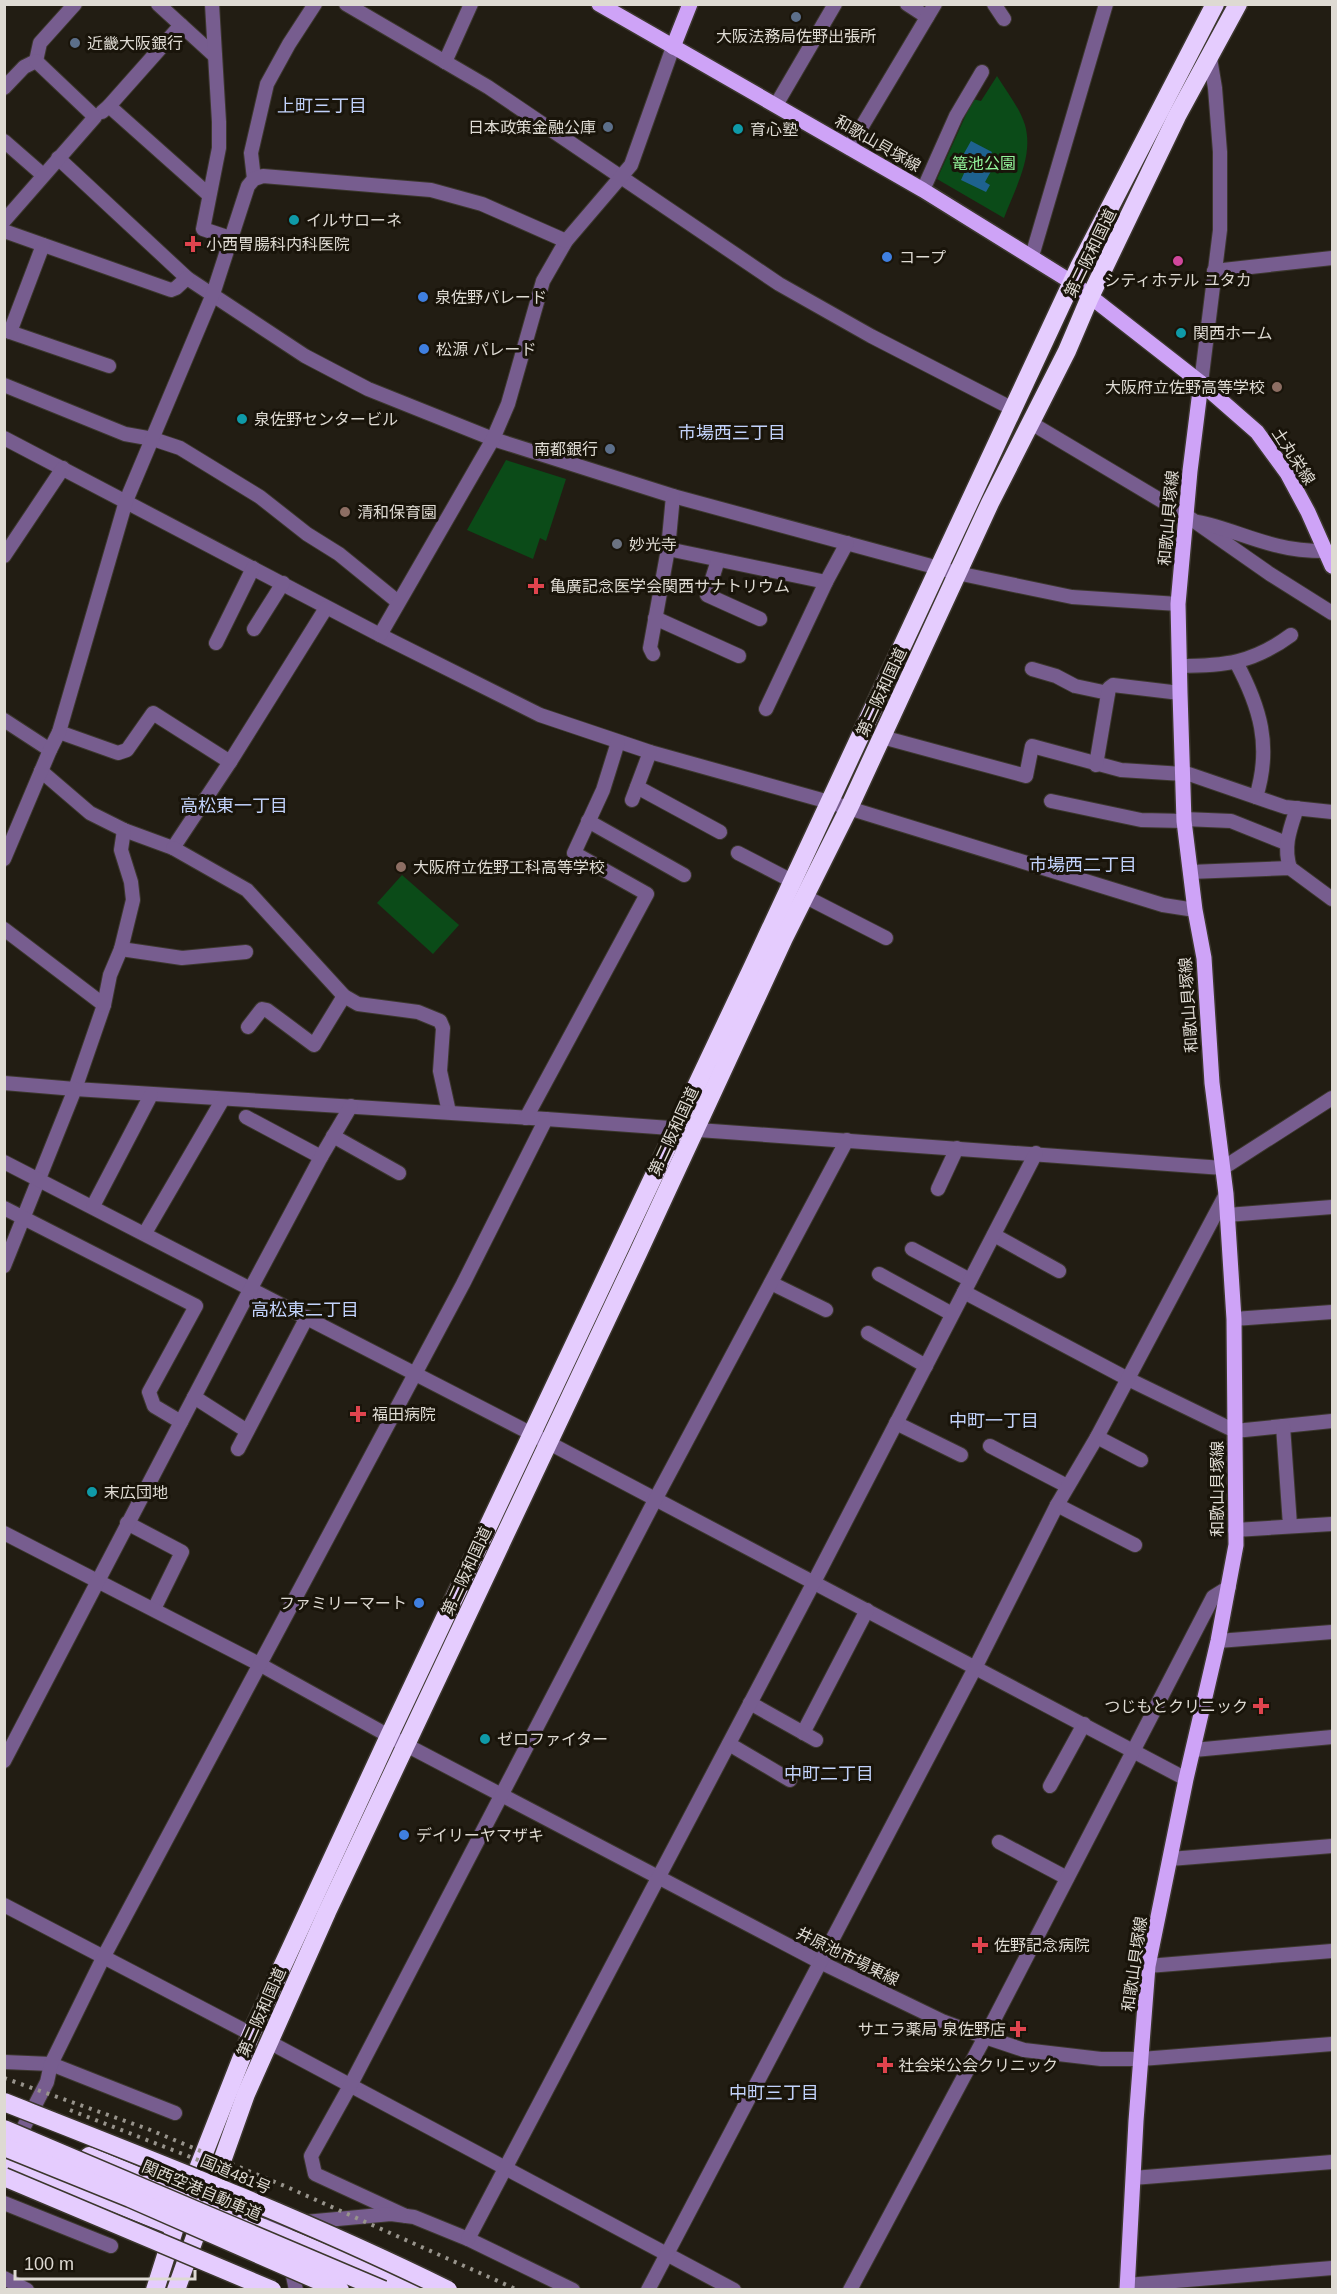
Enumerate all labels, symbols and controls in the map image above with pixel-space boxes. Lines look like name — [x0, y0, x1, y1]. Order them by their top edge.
marker: 大阪法務局佐野出張所 — [789, 10, 803, 24]
place label: 大阪法務局佐野出張所 — [716, 28, 876, 45]
place label: 近畿大阪銀行 — [87, 35, 183, 52]
marker: 近畿大阪銀行 — [68, 36, 82, 50]
district label: 上町三丁目 — [277, 96, 367, 116]
street label: 和歌山貝塚線 — [832, 112, 924, 175]
place label: 日本政策金融公庫 — [468, 119, 596, 136]
marker: 日本政策金融公庫 — [601, 120, 615, 134]
place label: 育心塾 — [750, 121, 798, 138]
marker: 育心塾 — [731, 122, 745, 136]
park label: 篭池公園 — [952, 155, 1016, 172]
street label: 第二阪和国道 — [1062, 206, 1119, 300]
place label: イルサローネ — [306, 212, 402, 229]
marker: イルサローネ — [287, 213, 301, 227]
marker: 小西胃腸科内科医院 — [184, 235, 202, 253]
place label: 小西胃腸科内科医院 — [206, 236, 350, 253]
place label: コープ — [899, 249, 946, 266]
marker: コープ — [880, 250, 894, 264]
marker: シティホテル ユタカ — [1171, 254, 1185, 268]
place label: シティホテル ユタカ — [1104, 272, 1252, 289]
place label: 泉佐野パレード — [435, 289, 547, 306]
marker: 泉佐野パレード — [416, 290, 430, 304]
place label: 関西ホーム — [1193, 325, 1273, 342]
marker: 関西ホーム — [1174, 326, 1188, 340]
place label: 松源 パレード — [436, 341, 536, 358]
marker: 松源 パレード — [417, 342, 431, 356]
place label: 大阪府立佐野高等学校 — [1105, 379, 1265, 396]
marker: 大阪府立佐野高等学校 — [1270, 380, 1284, 394]
place label: 泉佐野センタービル — [254, 411, 398, 428]
marker: 泉佐野センタービル — [235, 412, 249, 426]
district label: 市場西三丁目 — [678, 423, 786, 443]
street label: 土丸栄線 — [1269, 425, 1318, 488]
place label: 南都銀行 — [534, 441, 598, 458]
marker: 南都銀行 — [603, 442, 617, 456]
street label: 和歌山貝塚線 — [1156, 469, 1181, 567]
place label: 清和保育園 — [357, 504, 437, 521]
marker: 清和保育園 — [338, 505, 352, 519]
place label: 妙光寺 — [629, 536, 677, 553]
marker: 妙光寺 — [610, 537, 624, 551]
marker: 亀廣記念医学会関西サナトリウム — [527, 577, 545, 595]
place label: 亀廣記念医学会関西サナトリウム — [550, 578, 790, 595]
street label: 第二阪和国道 — [853, 645, 909, 739]
district label: 高松東一丁目 — [180, 796, 288, 816]
district label: 市場西二丁目 — [1029, 855, 1137, 875]
place label: 大阪府立佐野工科高等学校 — [413, 859, 605, 876]
marker: 大阪府立佐野工科高等学校 — [394, 860, 408, 874]
street label: 和歌山貝塚線 — [1177, 956, 1200, 1053]
street label: 第二阪和国道 — [645, 1084, 701, 1178]
district label: 高松東二丁目 — [251, 1300, 359, 1320]
marker: 福田病院 — [349, 1405, 367, 1423]
place label: 福田病院 — [372, 1406, 436, 1423]
district label: 中町一丁目 — [949, 1411, 1039, 1431]
street label: 和歌山貝塚線 — [1209, 1441, 1226, 1537]
place label: 末広団地 — [104, 1484, 168, 1501]
marker: 末広団地 — [85, 1485, 99, 1499]
street label: 第二阪和国道 — [438, 1524, 494, 1618]
place label: ファミリーマート — [279, 1595, 407, 1612]
marker: ファミリーマート — [412, 1596, 426, 1610]
marker: つじもとクリニック — [1252, 1697, 1270, 1715]
place label: つじもとクリニック — [1104, 1698, 1248, 1715]
place label: ゼロファイター — [497, 1731, 608, 1748]
marker: ゼロファイター — [478, 1732, 492, 1746]
district label: 中町二丁目 — [784, 1764, 874, 1784]
place label: デイリーヤマザキ — [416, 1827, 544, 1844]
marker: デイリーヤマザキ — [397, 1828, 411, 1842]
street label: 和歌山貝塚線 — [1119, 1915, 1150, 2013]
street label: 井原池市場東線 — [794, 1924, 902, 1989]
marker: 佐野記念病院 — [971, 1936, 989, 1954]
place label: 佐野記念病院 — [994, 1937, 1090, 1954]
street label: 第二阪和国道 — [234, 1965, 289, 2060]
place label: サエラ薬局 泉佐野店 — [858, 2021, 1006, 2038]
marker: サエラ薬局 泉佐野店 — [1011, 2022, 1025, 2036]
marker: 社会栄公会クリニック — [876, 2056, 894, 2074]
place label: 社会栄公会クリニック — [898, 2057, 1058, 2074]
district label: 中町三丁目 — [729, 2083, 819, 2103]
street label: 国道481号 — [198, 2152, 274, 2197]
street label: 関西空港自動車道 — [140, 2158, 264, 2223]
scale bar — [15, 2243, 195, 2281]
text: 100 m — [24, 2254, 74, 2274]

